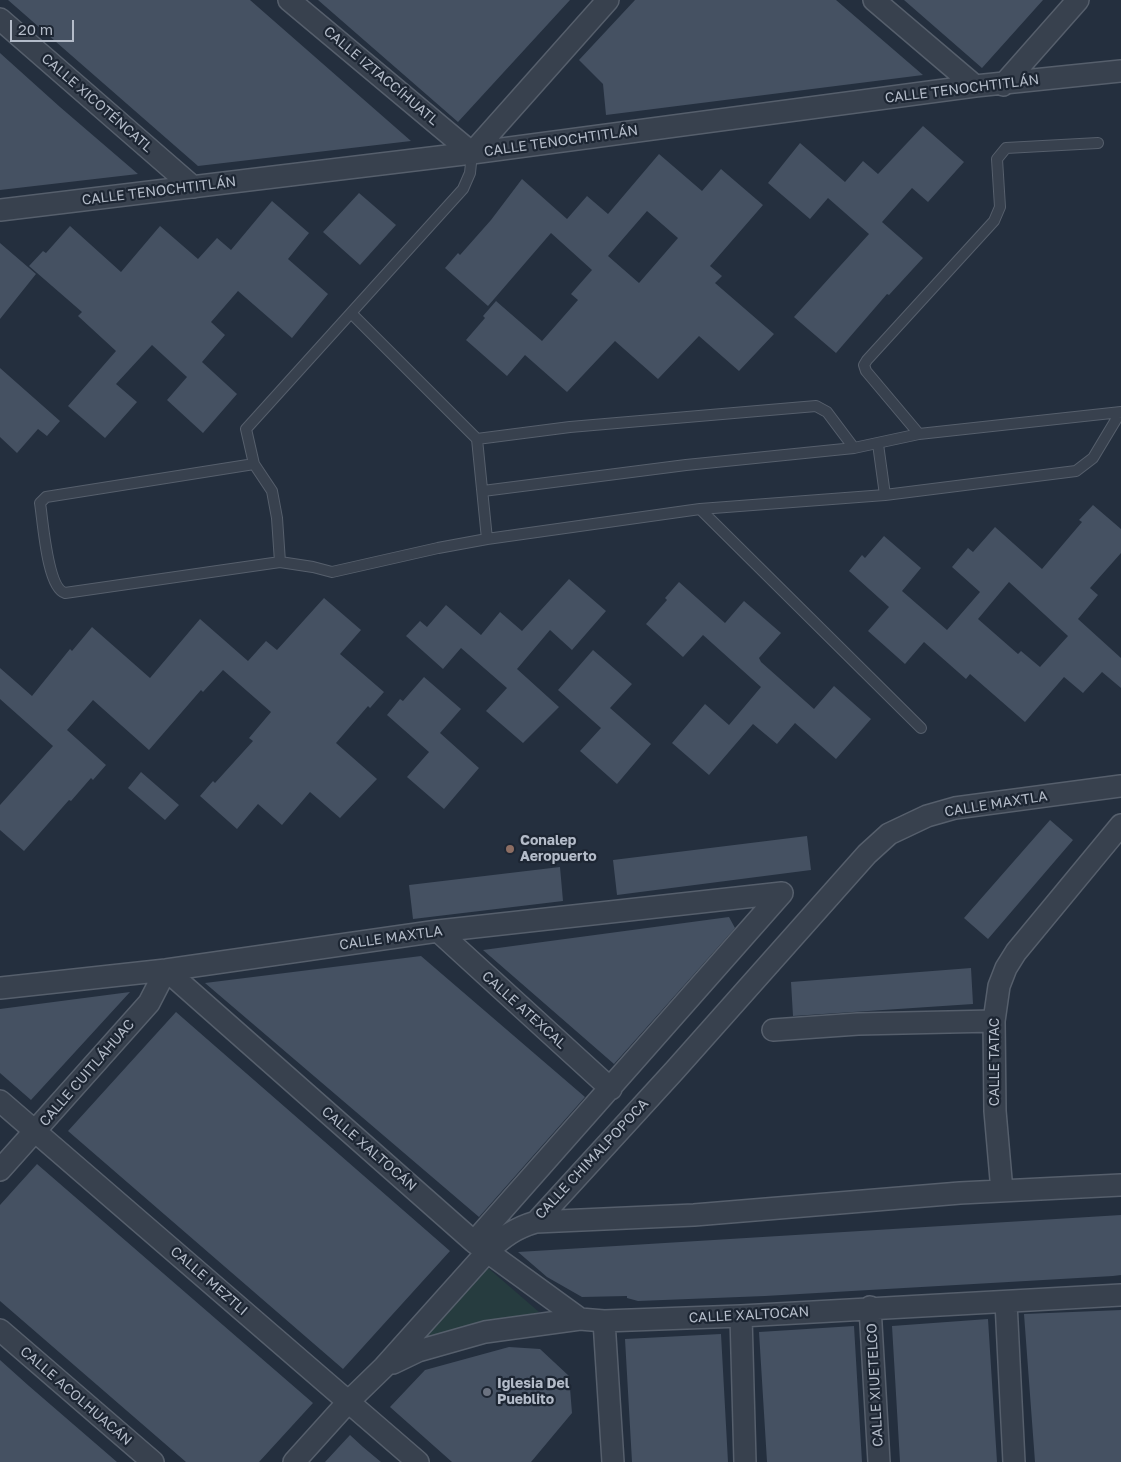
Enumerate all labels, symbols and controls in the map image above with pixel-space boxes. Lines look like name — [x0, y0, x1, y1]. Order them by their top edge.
scale bar — [12, 10, 76, 42]
text: 20 m — [18, 20, 53, 38]
street label: CALLE IZTACCÍHUATL — [320, 23, 442, 129]
street label: CALLE XICOTÉNCATL — [38, 50, 156, 156]
street label: CALLE TENOCHTITLÁN — [884, 71, 1040, 107]
street label: CALLE TENOCHTITLÁN — [483, 122, 639, 160]
street label: CALLE TENOCHTITLÁN — [81, 173, 237, 209]
street label: CALLE MAXTLA — [943, 788, 1049, 820]
place label: Conalep Aeropuerto — [520, 833, 597, 866]
marker: Conalep Aeropuerto — [504, 843, 516, 855]
street label: CALLE MAXTLA — [338, 922, 444, 954]
street label: CALLE ATEXCAL — [478, 968, 570, 1052]
street label: CALLE CUITLÁHUAC — [36, 1016, 138, 1130]
street label: CALLE TATAC — [987, 1018, 1003, 1106]
street label: CALLE CHIMALPOPOCA — [532, 1095, 652, 1223]
street label: CALLE XALTOCÁN — [318, 1103, 420, 1195]
street label: CALLE MEZTLI — [167, 1243, 251, 1319]
street label: CALLE XALTOCAN — [688, 1303, 810, 1327]
street label: CALLE XIUETELCO — [863, 1323, 887, 1447]
street label: CALLE ACOLHUACÁN — [17, 1343, 135, 1449]
place label: Iglesia Del Pueblito — [497, 1376, 570, 1408]
marker: Iglesia Del Pueblito — [481, 1386, 493, 1398]

